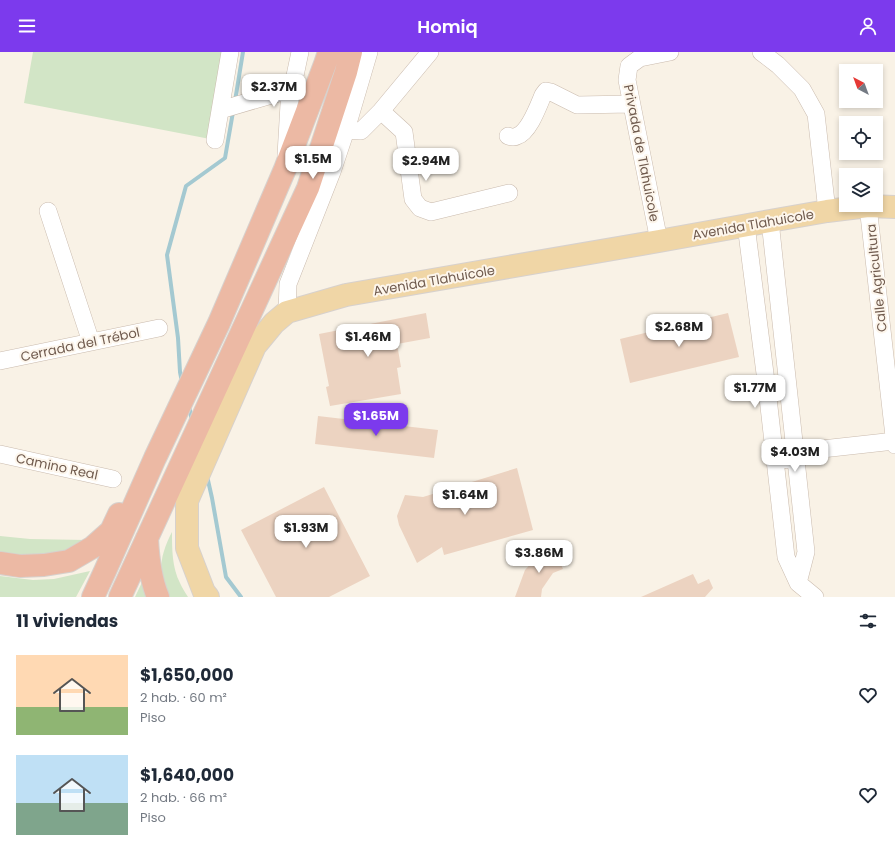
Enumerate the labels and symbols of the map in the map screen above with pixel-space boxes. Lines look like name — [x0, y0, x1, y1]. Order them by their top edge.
north arrow — [839, 64, 883, 108]
pin: $2.37M — [241, 74, 307, 108]
street label: Privada de Tlahuicole — [619, 83, 664, 223]
pin: $1.5M — [285, 146, 341, 180]
pin: $2.94M — [393, 148, 459, 182]
street label: Avenida Tlahuicole — [691, 204, 815, 245]
street label: Calle Agricultura — [861, 223, 892, 333]
street label: Avenida Tlahuicole — [372, 260, 496, 301]
pin: $2.68M — [646, 314, 712, 348]
street label: Cerrada del Trébol — [19, 323, 141, 366]
pin: $1.46M — [335, 324, 401, 358]
pin: $1.77M — [722, 375, 788, 409]
pin: $1.65M — [343, 403, 409, 437]
pin: $4.03M — [762, 439, 828, 473]
street label: Camino Real — [14, 449, 100, 484]
pin: $1.64M — [432, 482, 498, 516]
pin: $1.93M — [273, 515, 339, 549]
pin: $3.86M — [506, 540, 572, 574]

